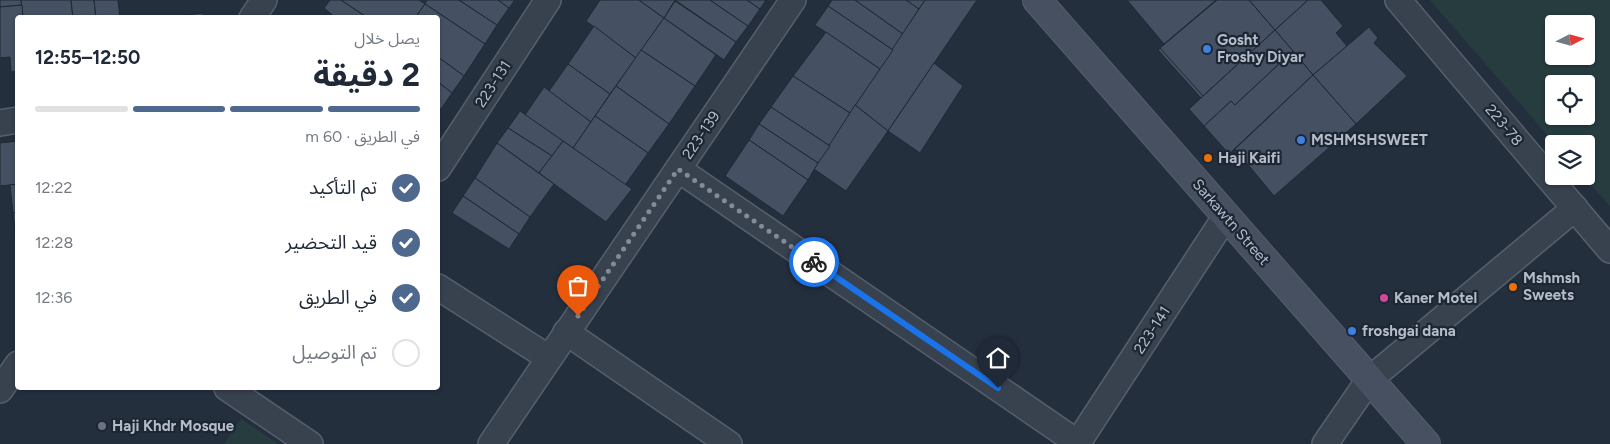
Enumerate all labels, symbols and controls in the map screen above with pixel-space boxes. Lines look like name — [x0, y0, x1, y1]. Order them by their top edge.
north arrow — [1545, 15, 1595, 65]
map controls — [1545, 15, 1595, 185]
text: يصل خلال — [354, 29, 420, 48]
place label: Gosht Froshy Diyar — [1217, 31, 1304, 66]
marker: Gosht Froshy Diyar — [1201, 43, 1213, 55]
text: 12:50–12:55 — [35, 46, 140, 69]
text: 2 دقيقة — [313, 56, 420, 94]
street label: 223-131 — [471, 57, 515, 111]
button: locate — [1545, 75, 1595, 125]
street label: 223-78 — [1482, 101, 1526, 149]
street label: 223-139 — [678, 108, 724, 162]
text: في الطريق · 60 m — [305, 127, 420, 146]
place label: MSHMSHSWEET — [1311, 131, 1428, 149]
marker: MSHMSHSWEET — [1295, 134, 1307, 146]
button: layers — [1545, 135, 1595, 185]
place label: Haji Kaifi — [1218, 149, 1280, 167]
marker: Haji Kaifi — [1202, 152, 1214, 164]
icon: check — [392, 174, 420, 202]
street label: Sarkawtn Street — [1189, 175, 1273, 269]
text: تم التأكيد — [309, 176, 377, 199]
text: 12:22 — [35, 178, 73, 197]
icon: check — [392, 229, 420, 257]
text: قيد التحضير — [285, 231, 377, 254]
text: 12:28 — [35, 233, 73, 252]
courier — [789, 237, 839, 287]
icon: bike — [800, 248, 828, 276]
pin — [557, 265, 599, 316]
place label: Mshmsh Sweets — [1523, 269, 1580, 304]
icon: bag — [564, 272, 592, 300]
marker: Mshmsh Sweets — [1507, 281, 1519, 293]
icon: check — [392, 284, 420, 312]
text: في الطريق — [299, 286, 377, 309]
text: 12:36 — [35, 288, 72, 307]
place label: Kaner Motel — [1394, 289, 1477, 307]
marker: Kaner Motel — [1378, 292, 1390, 304]
street label: 223-141 — [1130, 303, 1174, 357]
place label: froshgai dana — [1362, 322, 1456, 340]
marker: froshgai dana — [1346, 325, 1358, 337]
pin — [977, 337, 1019, 388]
text: تم التوصيل — [292, 341, 377, 364]
icon: home — [984, 344, 1012, 372]
place label: Haji Khdr Mosque — [112, 417, 235, 435]
marker: Haji Khdr Mosque — [96, 420, 108, 432]

